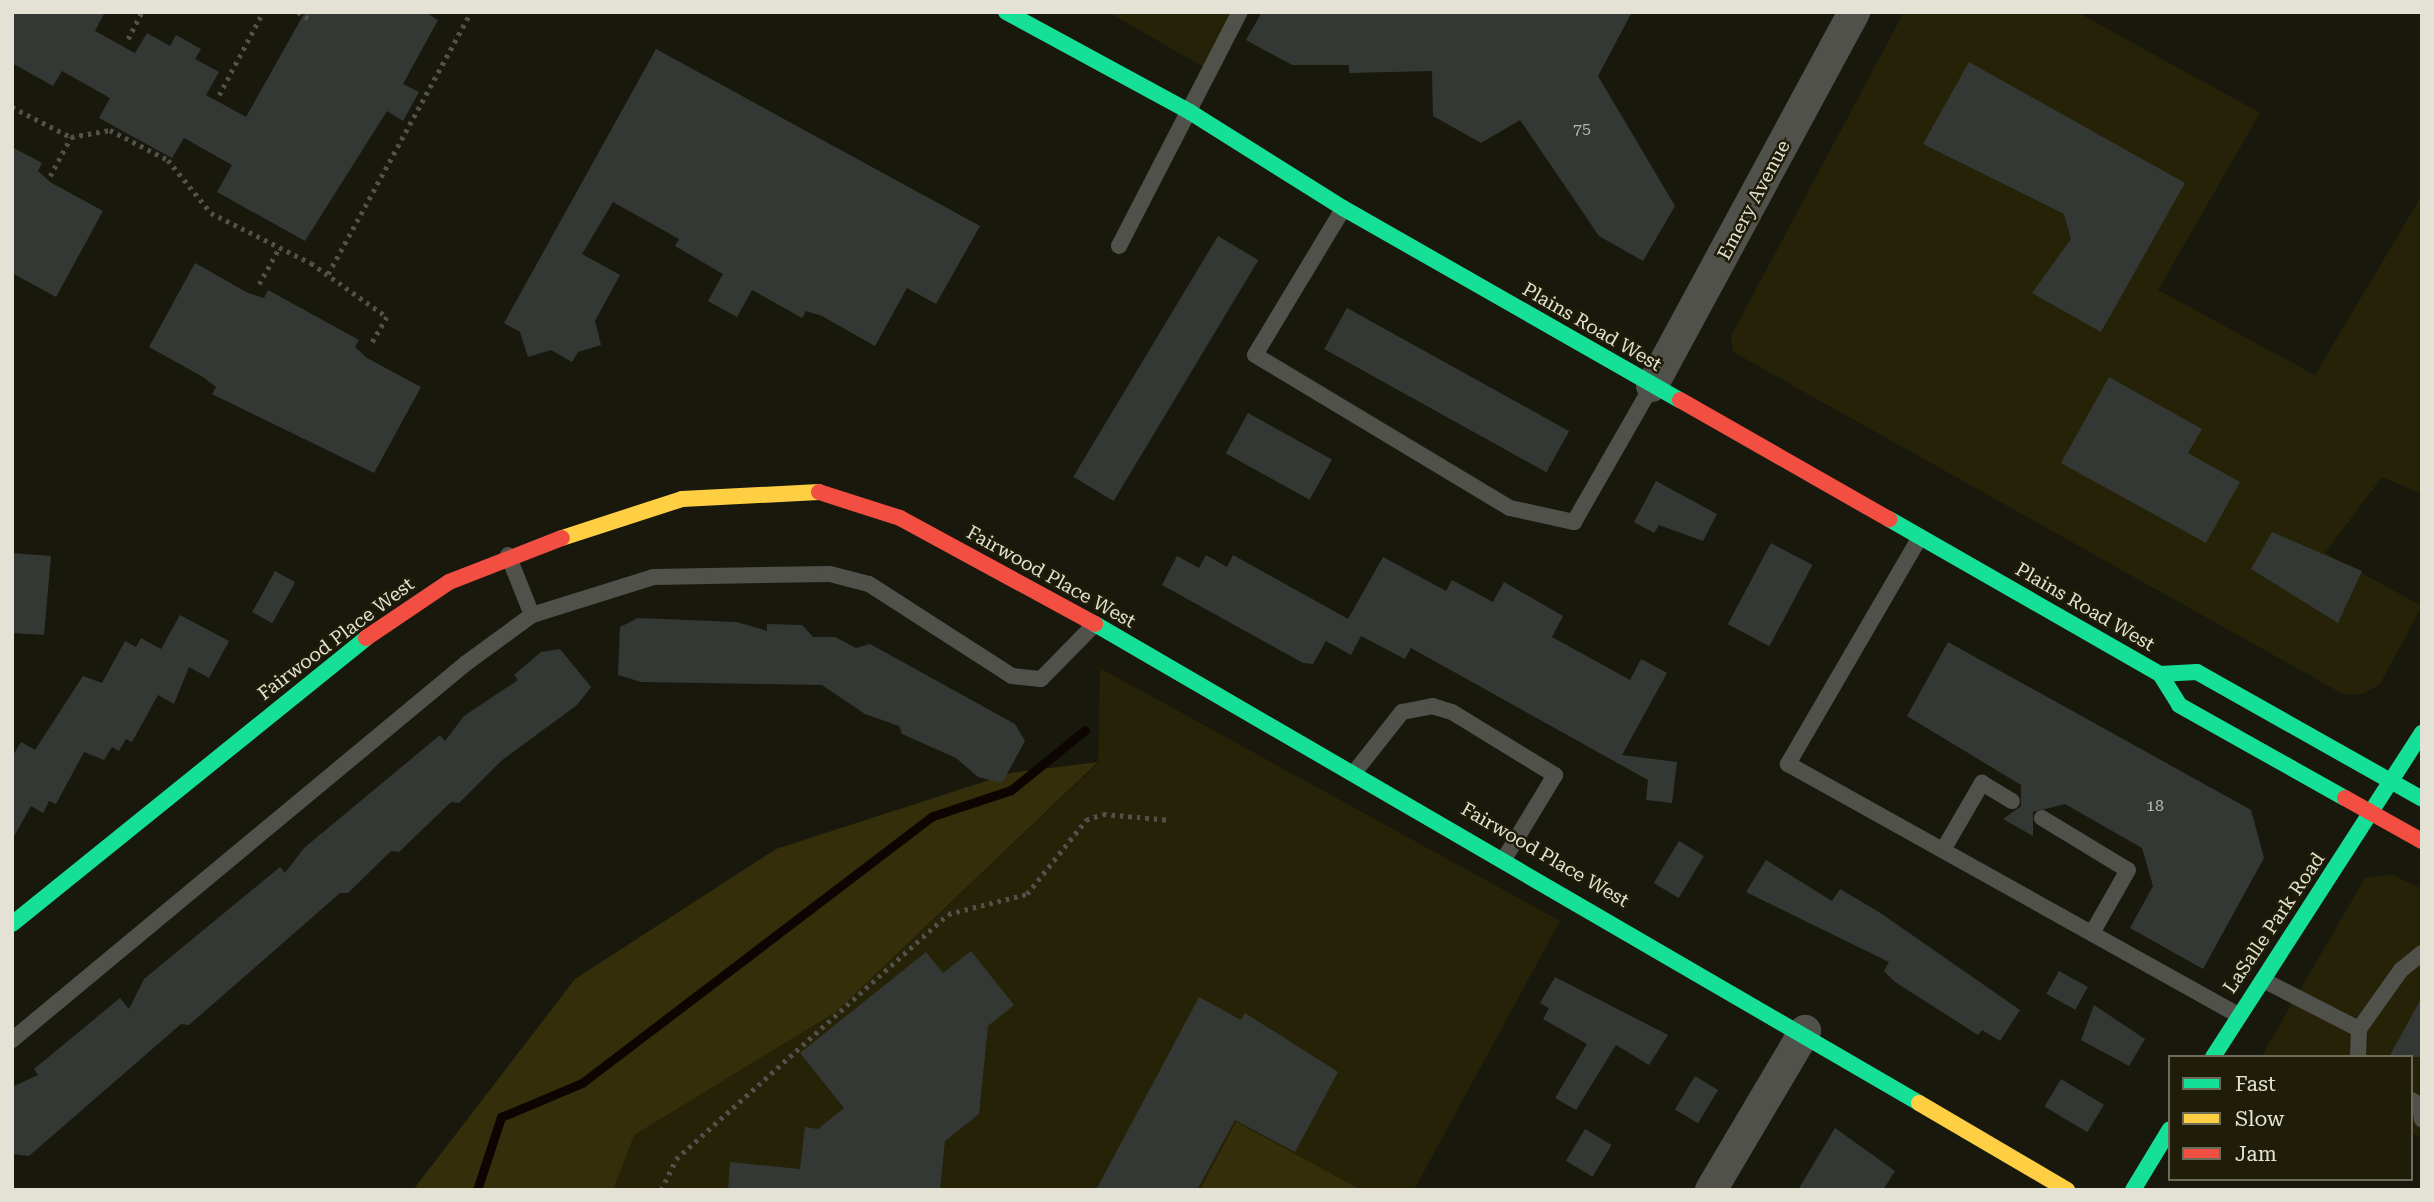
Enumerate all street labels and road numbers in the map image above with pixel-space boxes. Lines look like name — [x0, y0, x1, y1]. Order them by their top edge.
street label: Emery Avenue — [1713, 136, 1795, 264]
street label: Plains Road West — [1518, 278, 1666, 376]
street label: Fairwood Place West — [963, 521, 1139, 633]
street label: Plains Road West — [2011, 558, 2159, 656]
street label: Fairwood Place West — [253, 573, 419, 705]
street label: Fairwood Place West — [1457, 798, 1633, 912]
street label: LaSalle Park Road — [2218, 848, 2330, 998]

